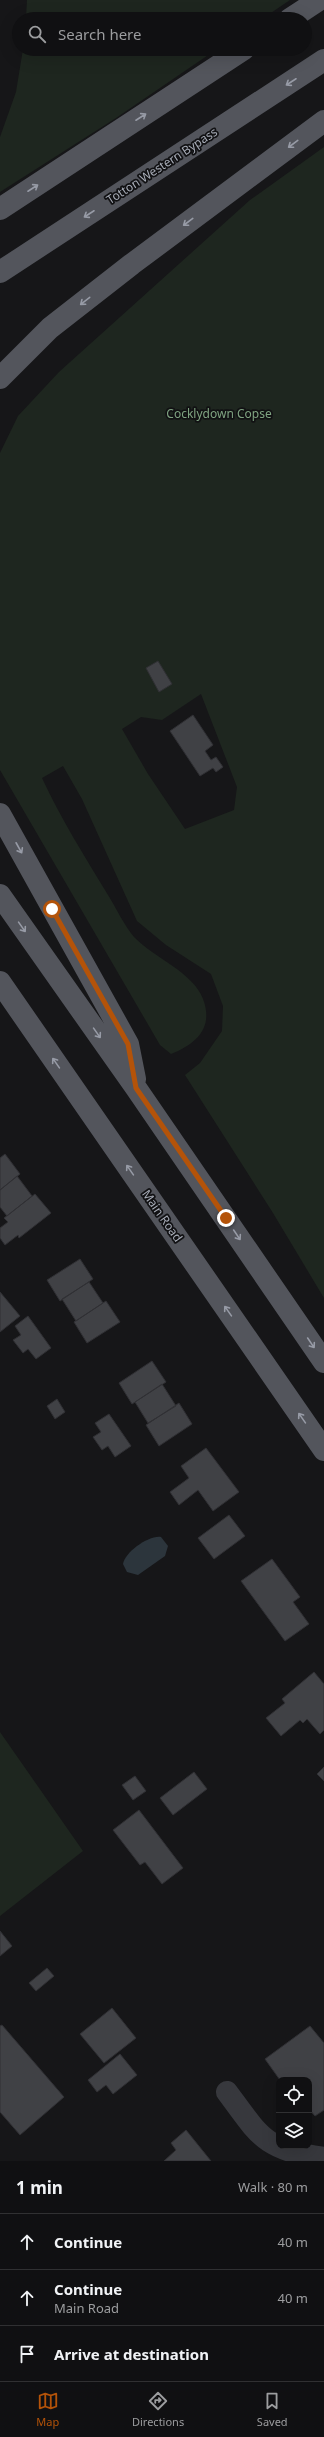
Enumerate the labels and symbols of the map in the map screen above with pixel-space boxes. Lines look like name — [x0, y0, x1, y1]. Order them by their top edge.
one-way arrow — [285, 78, 297, 86]
one-way arrow — [136, 112, 147, 121]
street label: Totton Western Bypass — [103, 123, 221, 208]
one-way arrow — [287, 140, 298, 149]
one-way arrow — [27, 184, 38, 192]
one-way arrow — [83, 210, 94, 218]
one-way arrow — [183, 218, 194, 226]
one-way arrow — [79, 296, 90, 305]
park label: Cocklydown Copse — [166, 405, 272, 422]
one-way arrow — [16, 842, 23, 854]
route start — [43, 900, 61, 918]
one-way arrow — [18, 921, 27, 932]
one-way arrow — [93, 1027, 101, 1038]
one-way arrow — [52, 1058, 60, 1069]
one-way arrow — [126, 1165, 134, 1176]
street label: Main Road — [138, 1186, 187, 1245]
route end — [217, 1209, 235, 1227]
one-way arrow — [233, 1230, 241, 1241]
one-way arrow — [224, 1306, 232, 1317]
one-way arrow — [307, 1337, 315, 1348]
one-way arrow — [298, 1413, 306, 1424]

